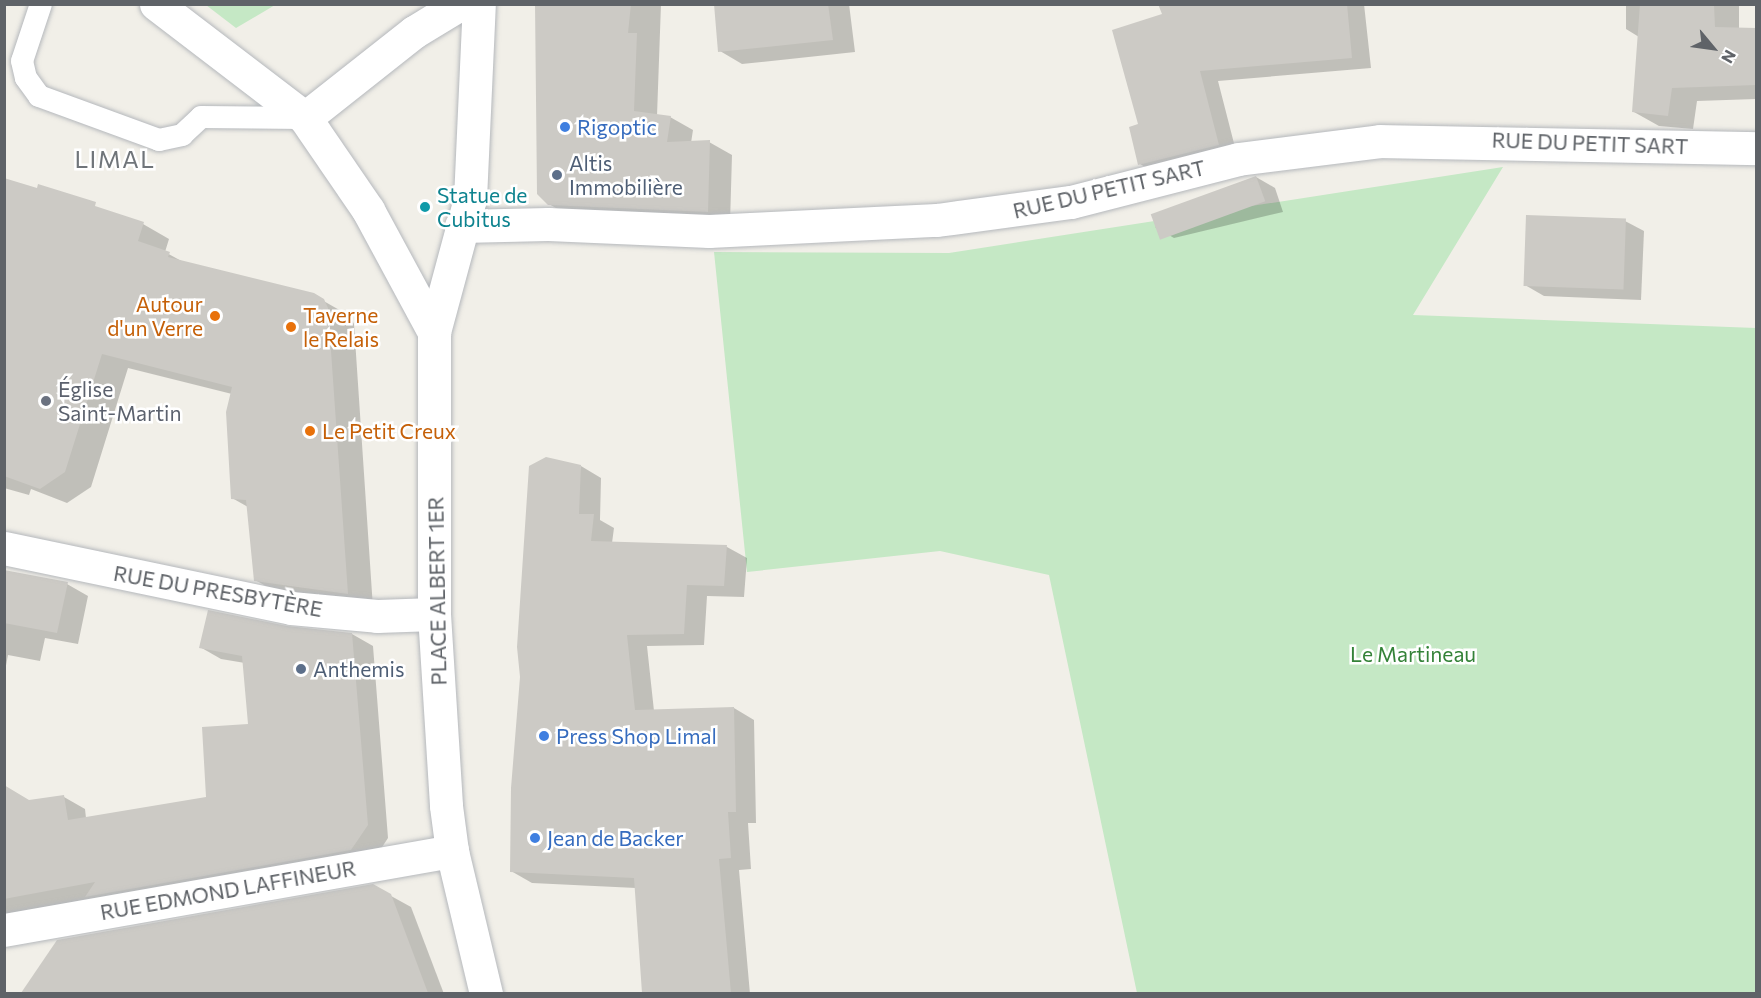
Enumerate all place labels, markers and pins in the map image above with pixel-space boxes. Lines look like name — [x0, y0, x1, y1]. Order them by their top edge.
place label: Rigoptic — [577, 114, 657, 140]
marker: Rigoptic — [558, 120, 572, 134]
place label: Altis Immobilière — [569, 150, 683, 200]
marker: Altis Immobilière — [550, 168, 564, 182]
place label: Statue de Cubitus — [437, 182, 527, 232]
marker: Statue de Cubitus — [418, 200, 432, 214]
place label: Autour d'un Verre — [107, 291, 203, 341]
place label: Taverne le Relais — [303, 302, 379, 352]
marker: Autour d'un Verre — [208, 309, 222, 323]
marker: Taverne le Relais — [284, 320, 298, 334]
place label: Église Saint-Martin — [58, 376, 181, 426]
marker: Église Saint-Martin — [39, 394, 53, 408]
place label: Le Petit Creux — [322, 418, 456, 444]
marker: Le Petit Creux — [303, 424, 317, 438]
place label: Anthemis — [313, 656, 405, 682]
marker: Anthemis — [294, 662, 308, 676]
place label: Press Shop Limal — [556, 723, 717, 749]
marker: Press Shop Limal — [537, 729, 551, 743]
place label: Jean de Backer — [547, 825, 684, 851]
marker: Jean de Backer — [528, 831, 542, 845]

